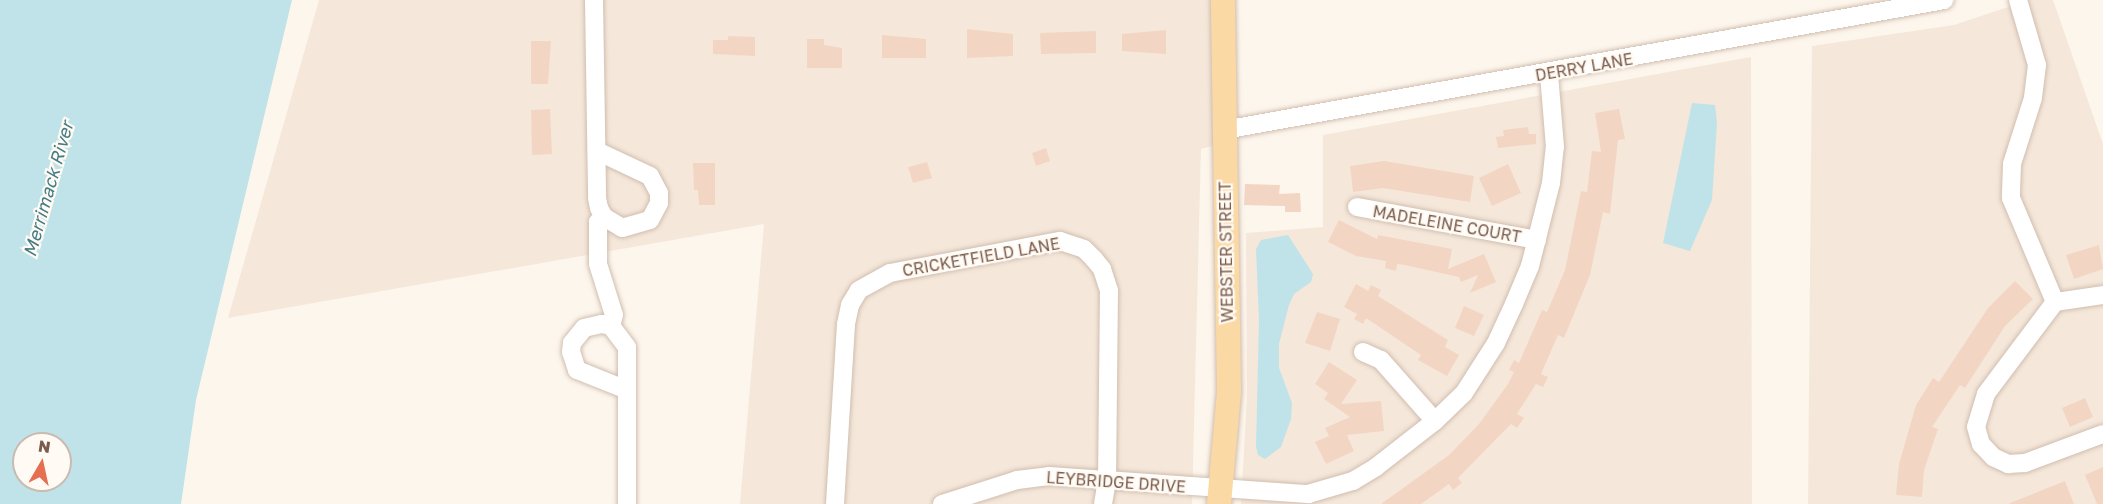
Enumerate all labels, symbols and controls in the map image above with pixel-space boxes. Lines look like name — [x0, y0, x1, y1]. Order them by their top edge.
street label: DERRY LANE — [1534, 49, 1634, 85]
water label: Merrimack River — [18, 119, 78, 259]
street label: WEBSTER STREET — [1215, 181, 1237, 323]
street label: MADELEINE COURT — [1371, 201, 1523, 247]
street label: CRICKETFIELD LANE — [901, 234, 1061, 280]
north arrow — [12, 432, 72, 492]
text: N — [37, 435, 52, 457]
street label: LEYBRIDGE DRIVE — [1046, 468, 1186, 496]

